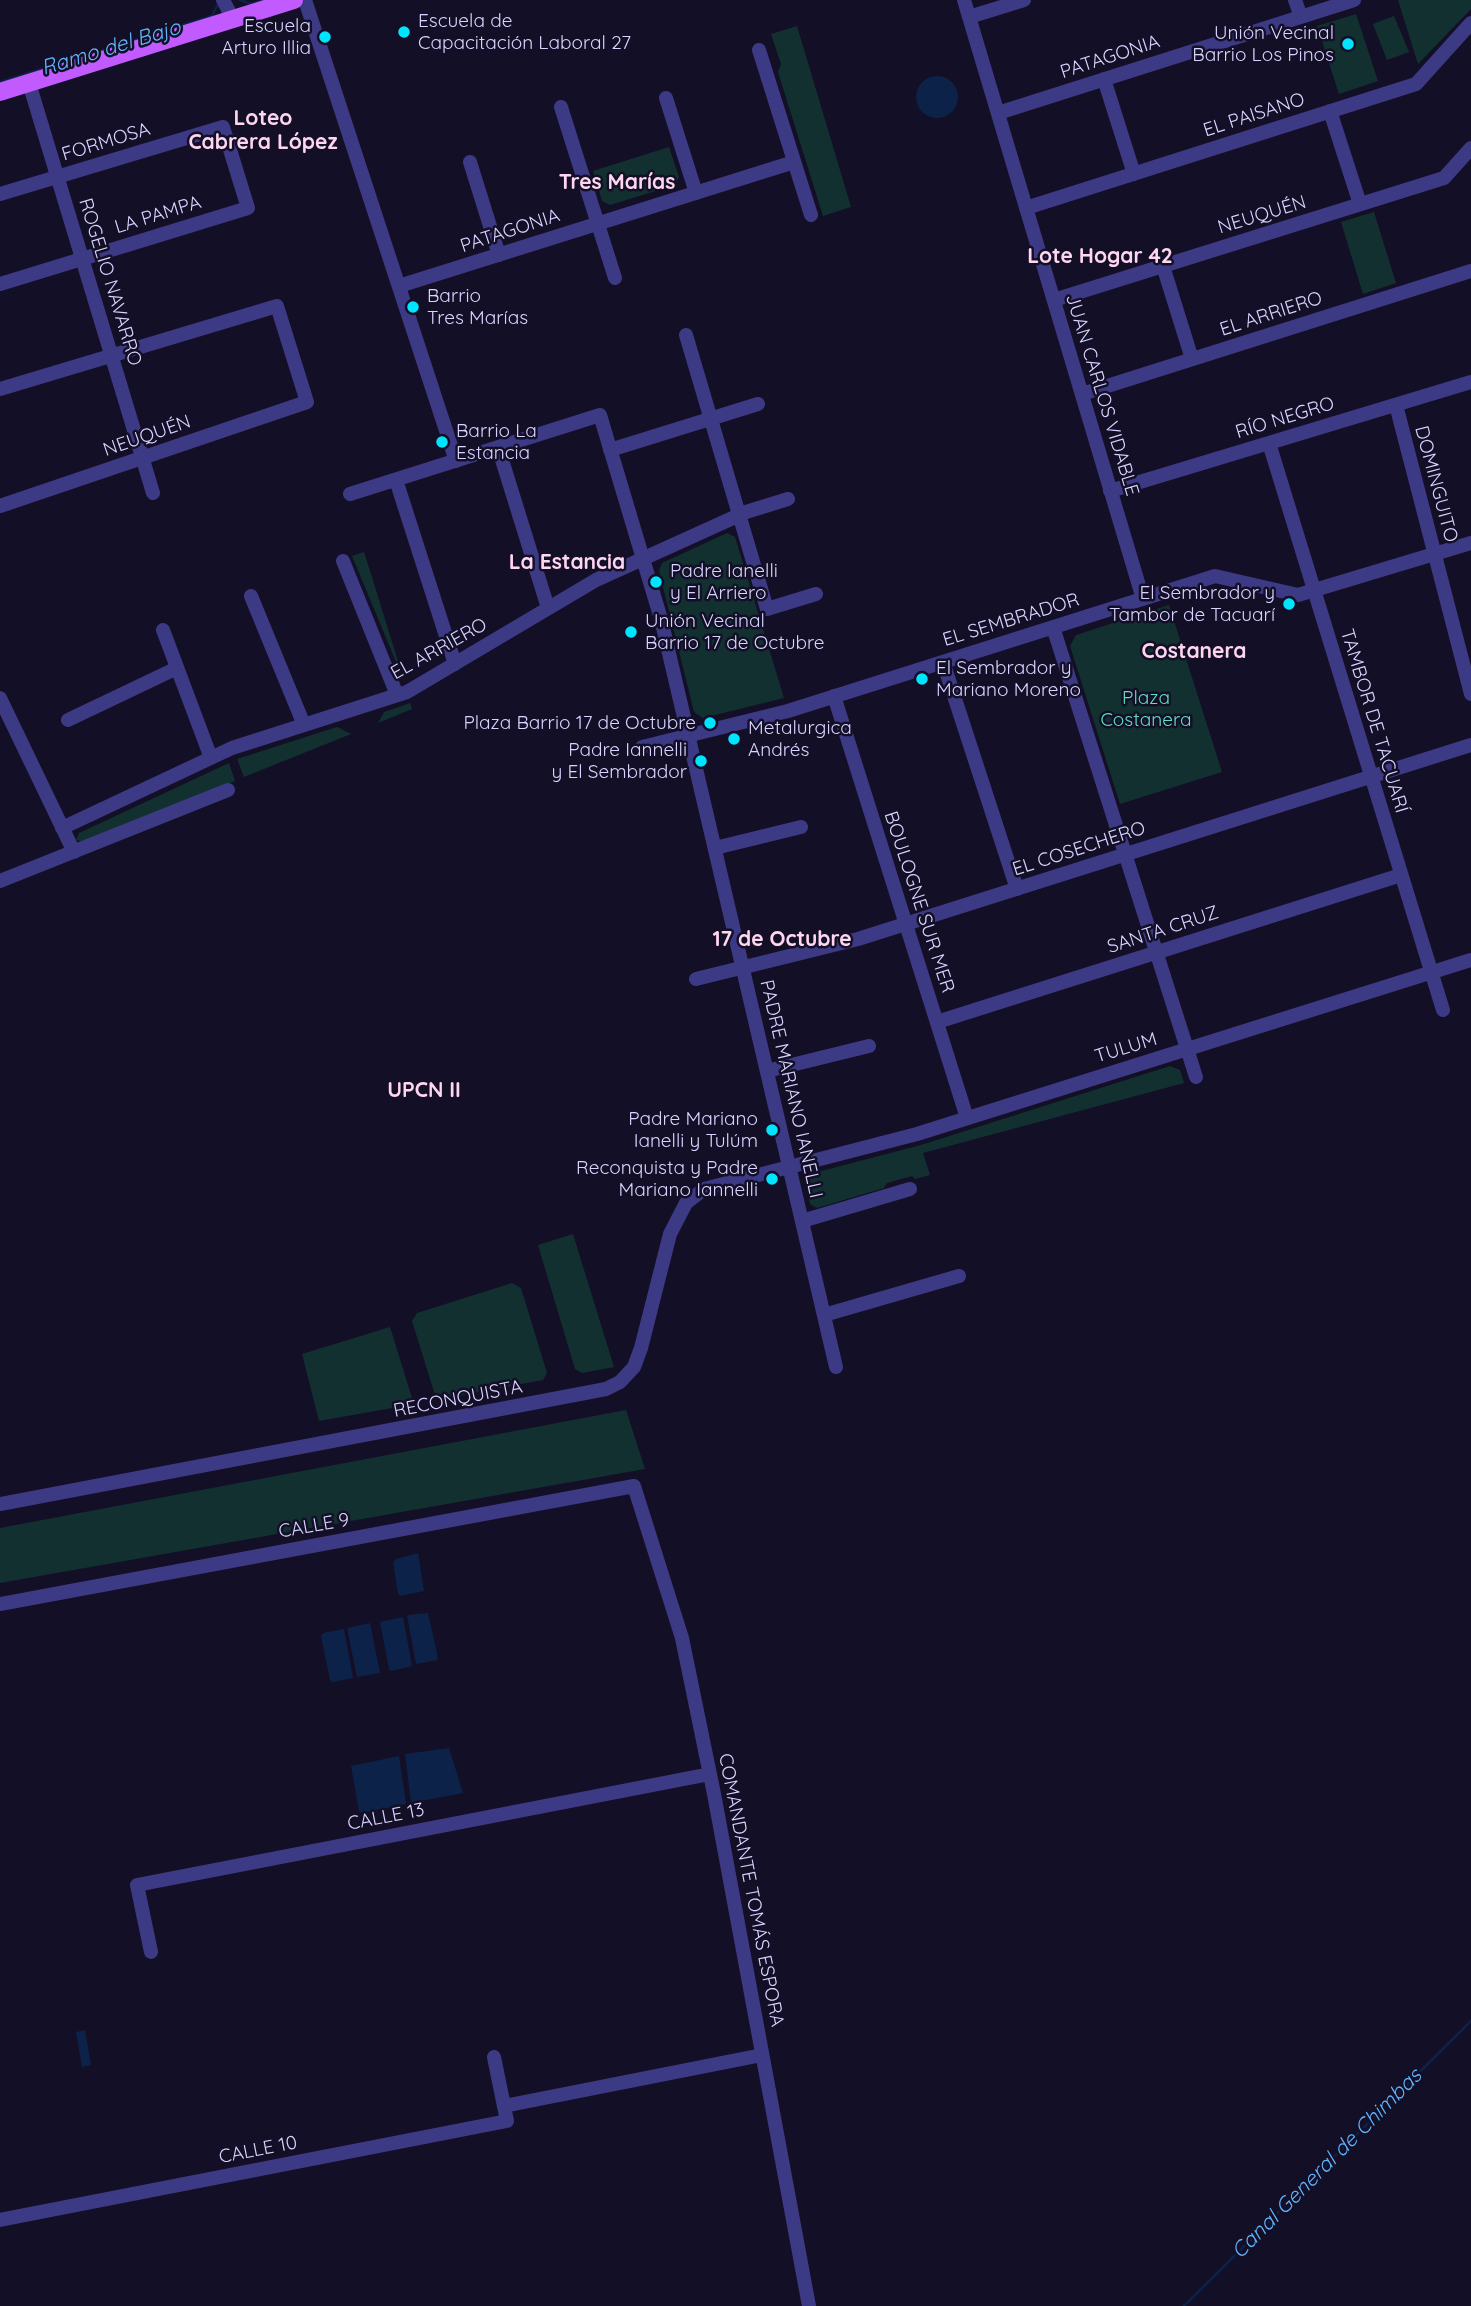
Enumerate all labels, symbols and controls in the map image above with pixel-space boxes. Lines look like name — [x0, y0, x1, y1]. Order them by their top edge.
place label: Escuela de Capacitación Laboral 27 — [418, 10, 631, 54]
water label: Ramo del Bajo — [38, 15, 184, 81]
place label: Escuela Arturo Illia — [222, 15, 311, 59]
place label: Unión Vecinal Barrio Los Pinos — [1192, 22, 1334, 66]
marker: Escuela de Capacitación Laboral 27 — [396, 24, 412, 40]
marker: Escuela Arturo Illia — [317, 29, 333, 45]
street label: PATAGONIA — [1057, 30, 1163, 84]
marker: Unión Vecinal Barrio Los Pinos — [1340, 36, 1356, 52]
street label: EL PAISANO — [1201, 88, 1307, 142]
district label: Loteo Cabrera López — [188, 106, 338, 156]
street label: FORMOSA — [59, 118, 153, 166]
district label: Tres Marías — [559, 170, 675, 196]
street label: LA PAMPA — [112, 191, 204, 239]
street label: NEUQUÉN — [1215, 191, 1309, 239]
street label: ROGELIO NAVARRO — [74, 195, 146, 369]
street label: PATAGONIA — [457, 204, 563, 258]
district label: Lote Hogar 42 — [1027, 244, 1173, 270]
place label: Barrio Tres Marías — [427, 285, 528, 329]
street label: EL ARRIERO — [1217, 287, 1325, 341]
street label: JUAN CARLOS VIDABLE — [1060, 291, 1144, 499]
marker: Barrio Tres Marías — [405, 299, 421, 315]
street label: RÍO NEGRO — [1233, 392, 1337, 444]
street label: NEUQUÉN — [100, 410, 194, 462]
place label: Barrio La Estancia — [456, 420, 537, 464]
street label: DOMINGUITO — [1410, 423, 1462, 545]
marker: Barrio La Estancia — [434, 434, 450, 450]
district label: La Estancia — [509, 550, 625, 576]
place label: Padre Ianelli y El Arriero — [670, 560, 778, 604]
marker: Padre Ianelli y El Arriero — [648, 574, 664, 590]
place label: El Sembrador y Tambor de Tacuarí — [1109, 582, 1275, 626]
street label: EL SEMBRADOR — [940, 588, 1082, 652]
marker: El Sembrador y Tambor de Tacuarí — [1281, 596, 1297, 612]
place label: Unión Vecinal Barrio 17 de Octubre — [645, 610, 825, 654]
street label: EL ARRIERO — [387, 613, 491, 685]
marker: Unión Vecinal Barrio 17 de Octubre — [623, 624, 639, 640]
street label: TAMBOR DE TACUARÍ — [1335, 626, 1413, 816]
district label: Costanera — [1141, 639, 1247, 665]
place label: El Sembrador y Mariano Moreno — [936, 657, 1081, 701]
marker: El Sembrador y Mariano Moreno — [914, 671, 930, 687]
park label: Plaza Costanera — [1100, 687, 1192, 731]
place label: Plaza Barrio 17 de Octubre — [463, 712, 696, 734]
marker: Plaza Barrio 17 de Octubre — [702, 715, 718, 731]
place label: Metalurgica Andrés — [748, 717, 852, 761]
marker: Metalurgica Andrés — [726, 731, 742, 747]
place label: Padre Iannelli y El Sembrador — [552, 739, 687, 783]
marker: Padre Iannelli y El Sembrador — [693, 753, 709, 769]
street label: BOULOGNE SUR MER — [879, 808, 959, 996]
street label: EL COSECHERO — [1010, 817, 1148, 881]
street label: SANTA CRUZ — [1104, 901, 1222, 959]
district label: 17 de Octubre — [712, 927, 852, 953]
street label: PADRE MARIANO IANELLI — [755, 978, 827, 1200]
street label: TULUM — [1092, 1028, 1160, 1068]
district label: UPCN II — [387, 1078, 461, 1104]
place label: Padre Mariano Ianelli y Tulúm — [628, 1108, 758, 1152]
marker: Padre Mariano Ianelli y Tulúm — [764, 1122, 780, 1138]
place label: Reconquista y Padre Mariano Iannelli — [576, 1157, 758, 1201]
marker: Reconquista y Padre Mariano Iannelli — [764, 1171, 780, 1187]
street label: RECONQUISTA — [392, 1375, 524, 1423]
street label: CALLE 9 — [277, 1509, 351, 1543]
street label: COMANDANTE TOMÁS ESPORA — [713, 1751, 789, 2029]
street label: CALLE 13 — [346, 1798, 426, 1836]
water label: Canal General de Chimbas — [1227, 2064, 1427, 2264]
street label: CALLE 10 — [217, 2131, 299, 2169]

